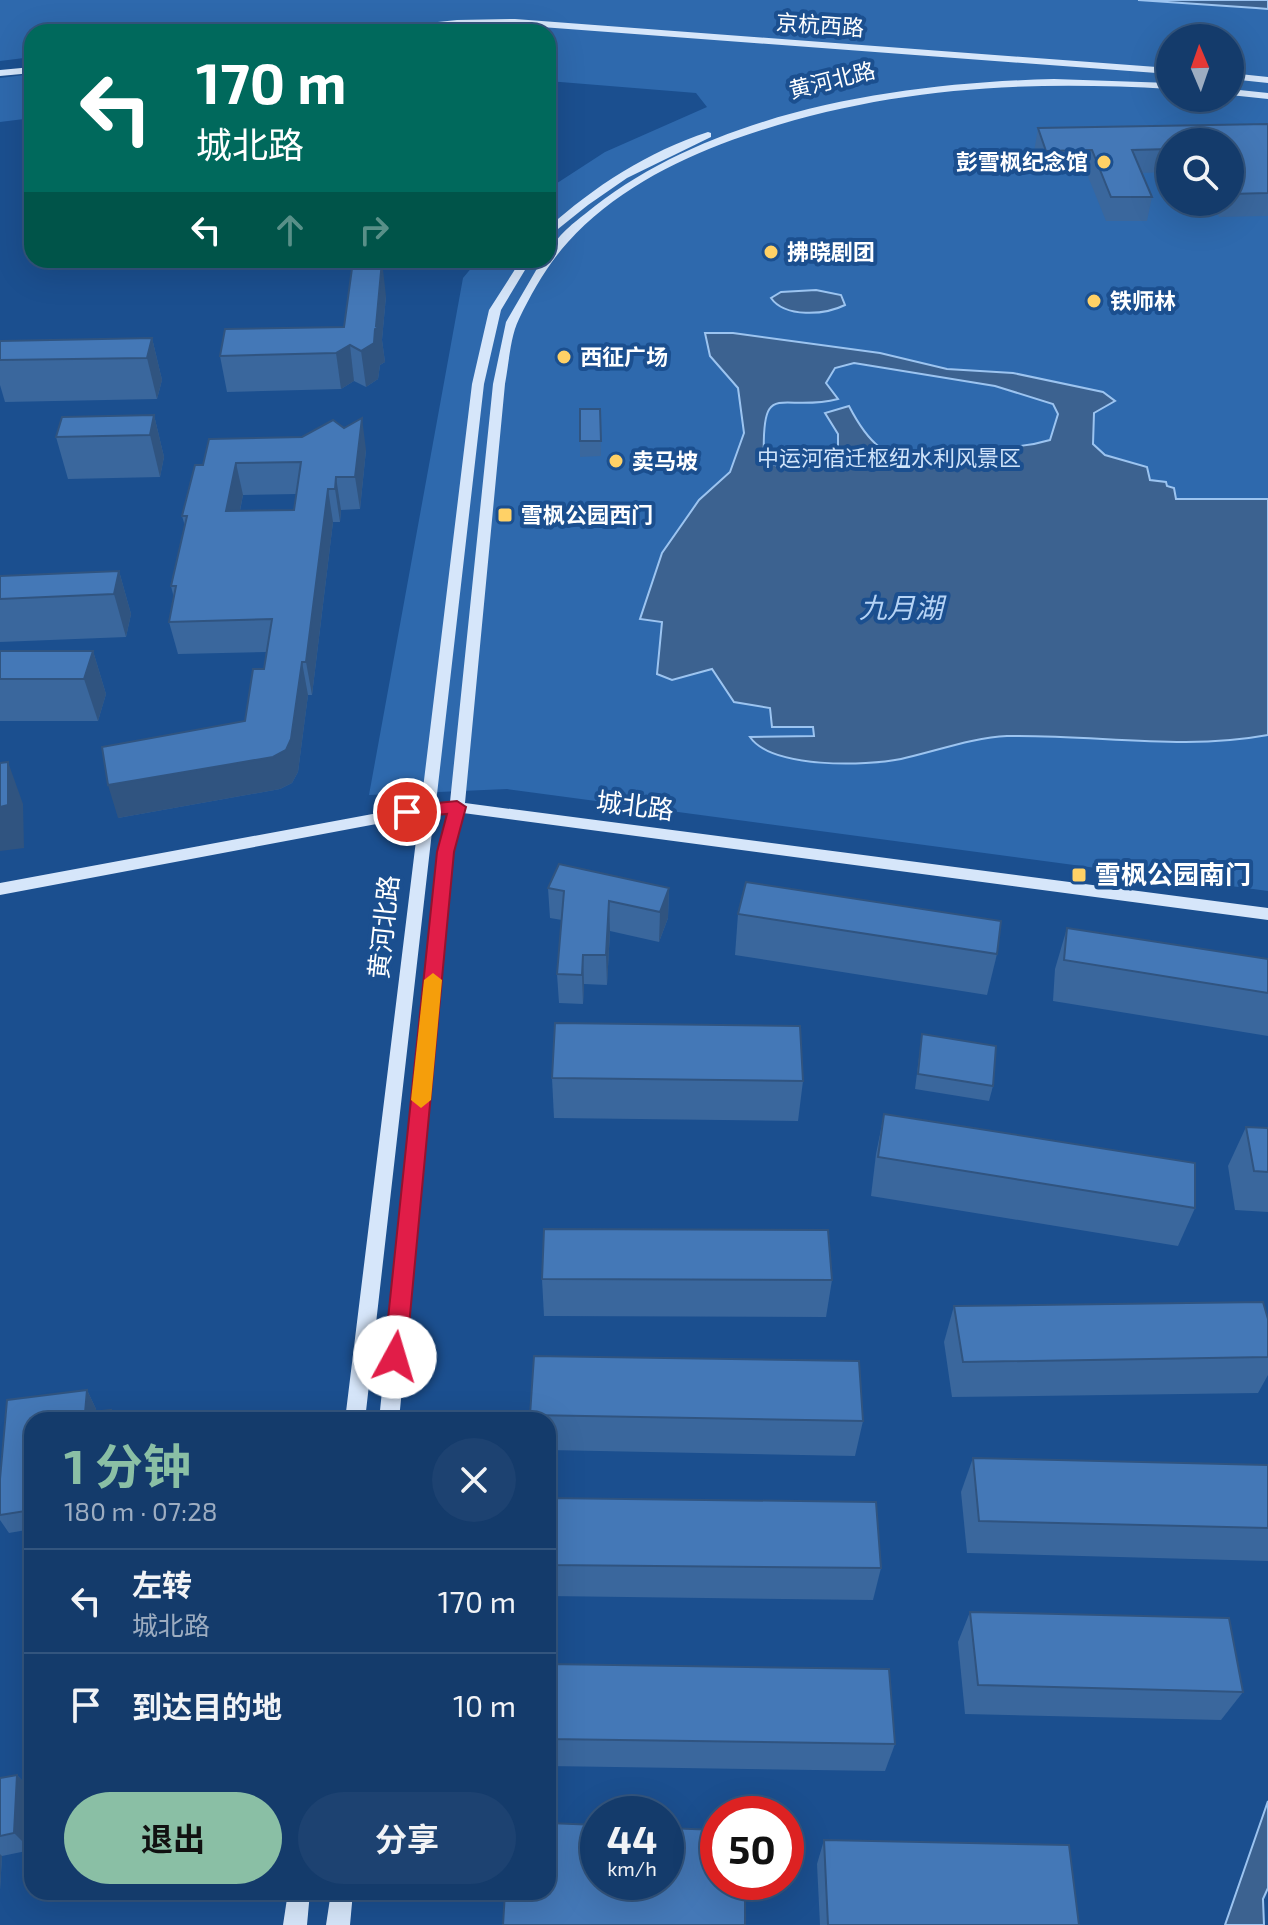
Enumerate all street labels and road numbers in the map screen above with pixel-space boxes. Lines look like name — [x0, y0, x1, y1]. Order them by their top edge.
street label: 京杭西路 — [775, 8, 865, 40]
street label: 黄河北路 — [786, 56, 878, 102]
street label: 城北路 — [595, 784, 676, 825]
street label: 黄河北路 — [362, 874, 403, 980]

